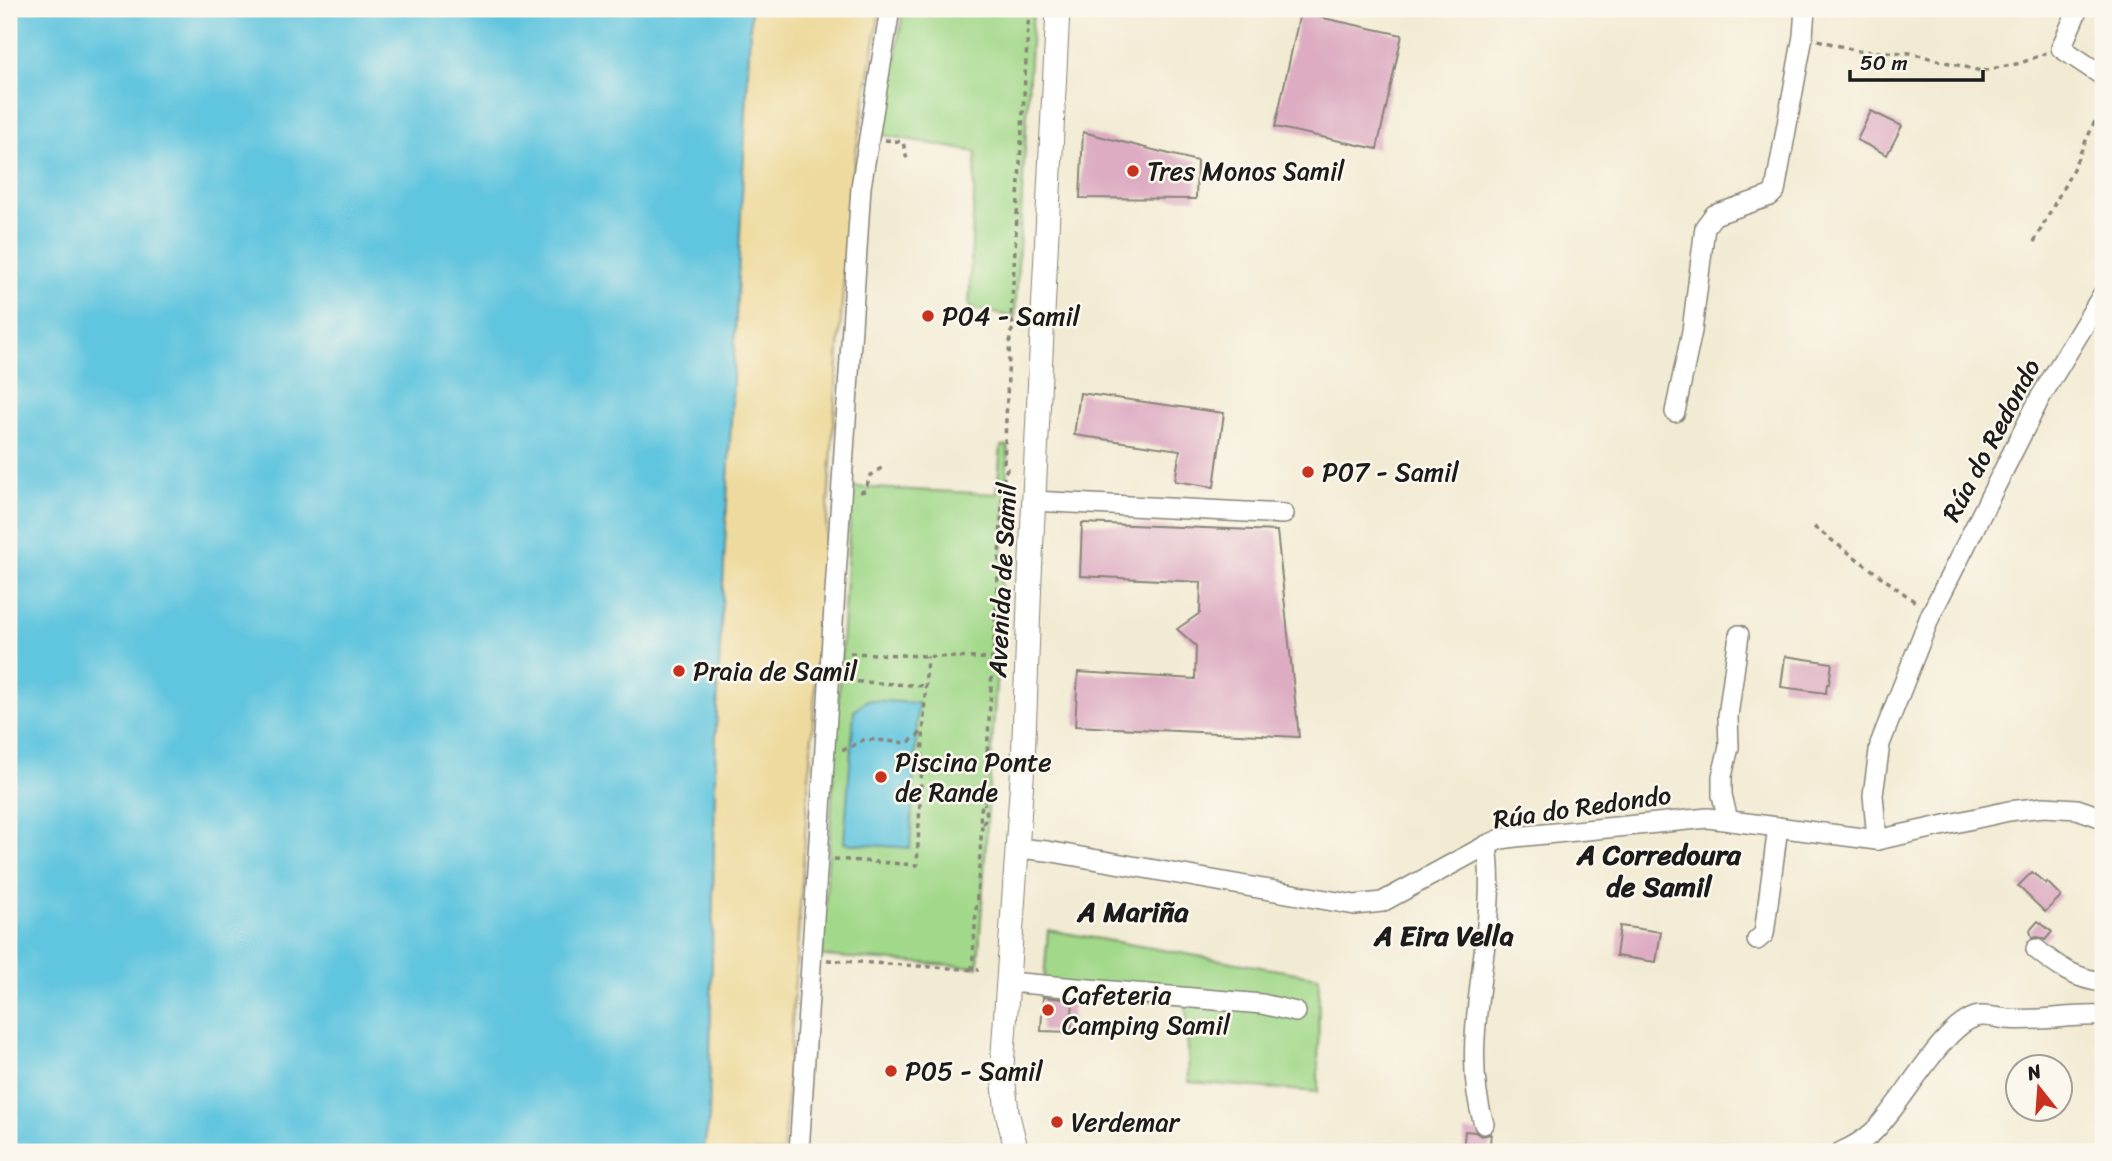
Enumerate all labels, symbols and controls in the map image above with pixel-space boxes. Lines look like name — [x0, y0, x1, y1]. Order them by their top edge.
scale bar — [1850, 38, 1982, 82]
text: 50 m — [1860, 44, 1908, 82]
place label: Tres Monos Samil — [1147, 148, 1345, 194]
marker: Tres Monos Samil — [1125, 163, 1141, 179]
place label: P04 - Samil — [942, 293, 1081, 339]
marker: P04 - Samil — [920, 308, 936, 324]
street label: Rúa do Redondo — [1929, 350, 2053, 530]
place label: P07 - Samil — [1322, 449, 1459, 495]
marker: P07 - Samil — [1300, 464, 1316, 480]
street label: Avenida de Samil — [974, 481, 1030, 680]
place label: Praia de Samil — [693, 648, 858, 694]
marker: Praia de Samil — [671, 663, 687, 679]
place label: Piscina Ponte de Rande — [895, 739, 1052, 815]
marker: Piscina Ponte de Rande — [873, 769, 889, 785]
street label: Rúa do Redondo — [1490, 772, 1674, 842]
district label: A Corredoura de Samil — [1576, 830, 1742, 911]
district label: A Mariña — [1077, 887, 1189, 936]
district label: A Eira Vella — [1373, 911, 1514, 960]
place label: Cafeteria Camping Samil — [1062, 972, 1231, 1048]
marker: Cafeteria Camping Samil — [1040, 1002, 1056, 1018]
place label: P05 - Samil — [905, 1048, 1043, 1094]
north arrow — [2004, 1052, 2074, 1122]
text: N — [2022, 1054, 2046, 1090]
marker: P05 - Samil — [883, 1063, 899, 1079]
place label: Verdemar — [1071, 1099, 1180, 1145]
marker: Verdemar — [1049, 1114, 1065, 1130]

